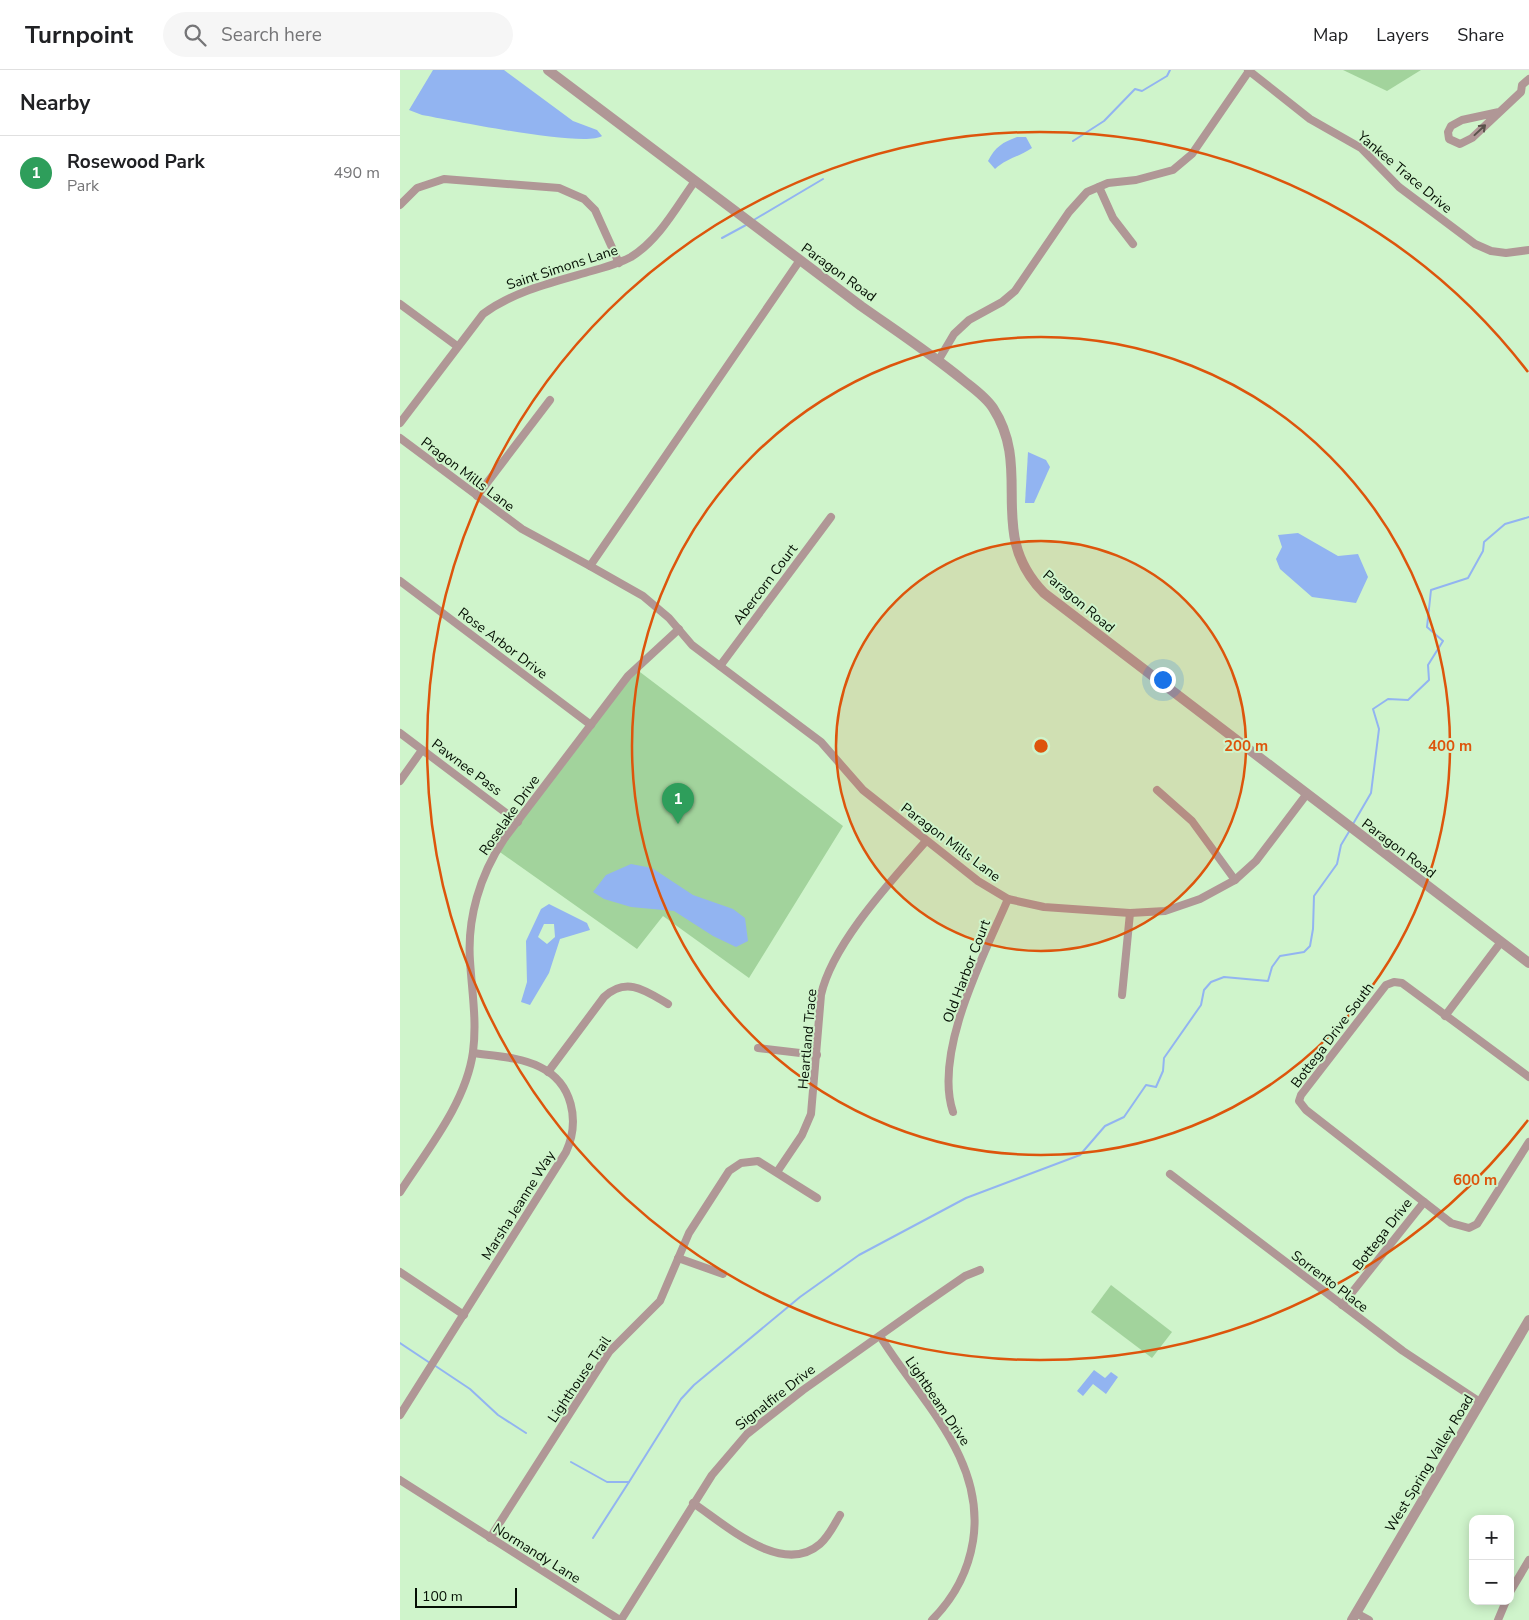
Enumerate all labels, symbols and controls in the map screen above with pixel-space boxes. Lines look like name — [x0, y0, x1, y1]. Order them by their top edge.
search box — [163, 12, 513, 57]
text: Turnpoint — [25, 19, 133, 51]
icon: search — [181, 21, 209, 49]
text: Search here — [221, 22, 322, 48]
text: Map — [1313, 23, 1348, 47]
text: Layers — [1376, 23, 1429, 47]
text: Share — [1457, 23, 1504, 47]
text: Nearby — [20, 89, 90, 117]
one-way arrow — [1474, 124, 1487, 136]
street label: Yankee Trace Drive — [1353, 126, 1456, 218]
text: Rosewood Park — [67, 149, 205, 175]
text: 1 — [31, 162, 41, 184]
text: 490 m — [333, 162, 380, 184]
text: Park — [67, 175, 99, 197]
street label: Paragon Road — [797, 239, 880, 306]
street label: Saint Simons Lane — [504, 241, 620, 294]
street label: Pragon Mills Lane — [417, 433, 518, 516]
street label: Abercorn Court — [729, 540, 802, 628]
street label: Paragon Road — [1039, 566, 1119, 637]
street label: Rose Arbor Drive — [454, 603, 551, 683]
your location — [1150, 667, 1176, 693]
street label: Pawnee Pass — [428, 735, 506, 800]
text: 200 m — [1224, 736, 1268, 756]
text: 400 m — [1428, 736, 1472, 756]
centre of rings — [1032, 737, 1050, 755]
street label: Roselake Drive — [475, 771, 544, 859]
pin: 1 — [662, 783, 694, 824]
street label: Paragon Mills Lane — [897, 799, 1004, 886]
street label: Paragon Road — [1358, 814, 1440, 883]
street label: Old Harbor Court — [938, 917, 995, 1026]
street label: Bottega Drive South — [1287, 979, 1378, 1092]
street label: Heartland Trace — [794, 988, 821, 1090]
street label: Marsha Jeanne Way — [477, 1146, 560, 1264]
text: 600 m — [1453, 1170, 1497, 1190]
street label: Bottega Drive — [1348, 1194, 1417, 1274]
street label: Sorrento Place — [1287, 1246, 1372, 1317]
street label: Lighthouse Trail — [543, 1332, 616, 1426]
street label: Lightbeam Drive — [901, 1353, 974, 1450]
street label: Signalfire Drive — [731, 1360, 819, 1435]
street label: West Spring Valley Road — [1381, 1391, 1478, 1536]
map controls — [1469, 1515, 1514, 1605]
button: + — [1469, 1515, 1514, 1560]
street label: Normandy Lane — [489, 1519, 584, 1588]
button: − — [1469, 1560, 1514, 1605]
scale bar — [415, 1585, 518, 1608]
text: 100 m — [422, 1587, 463, 1606]

